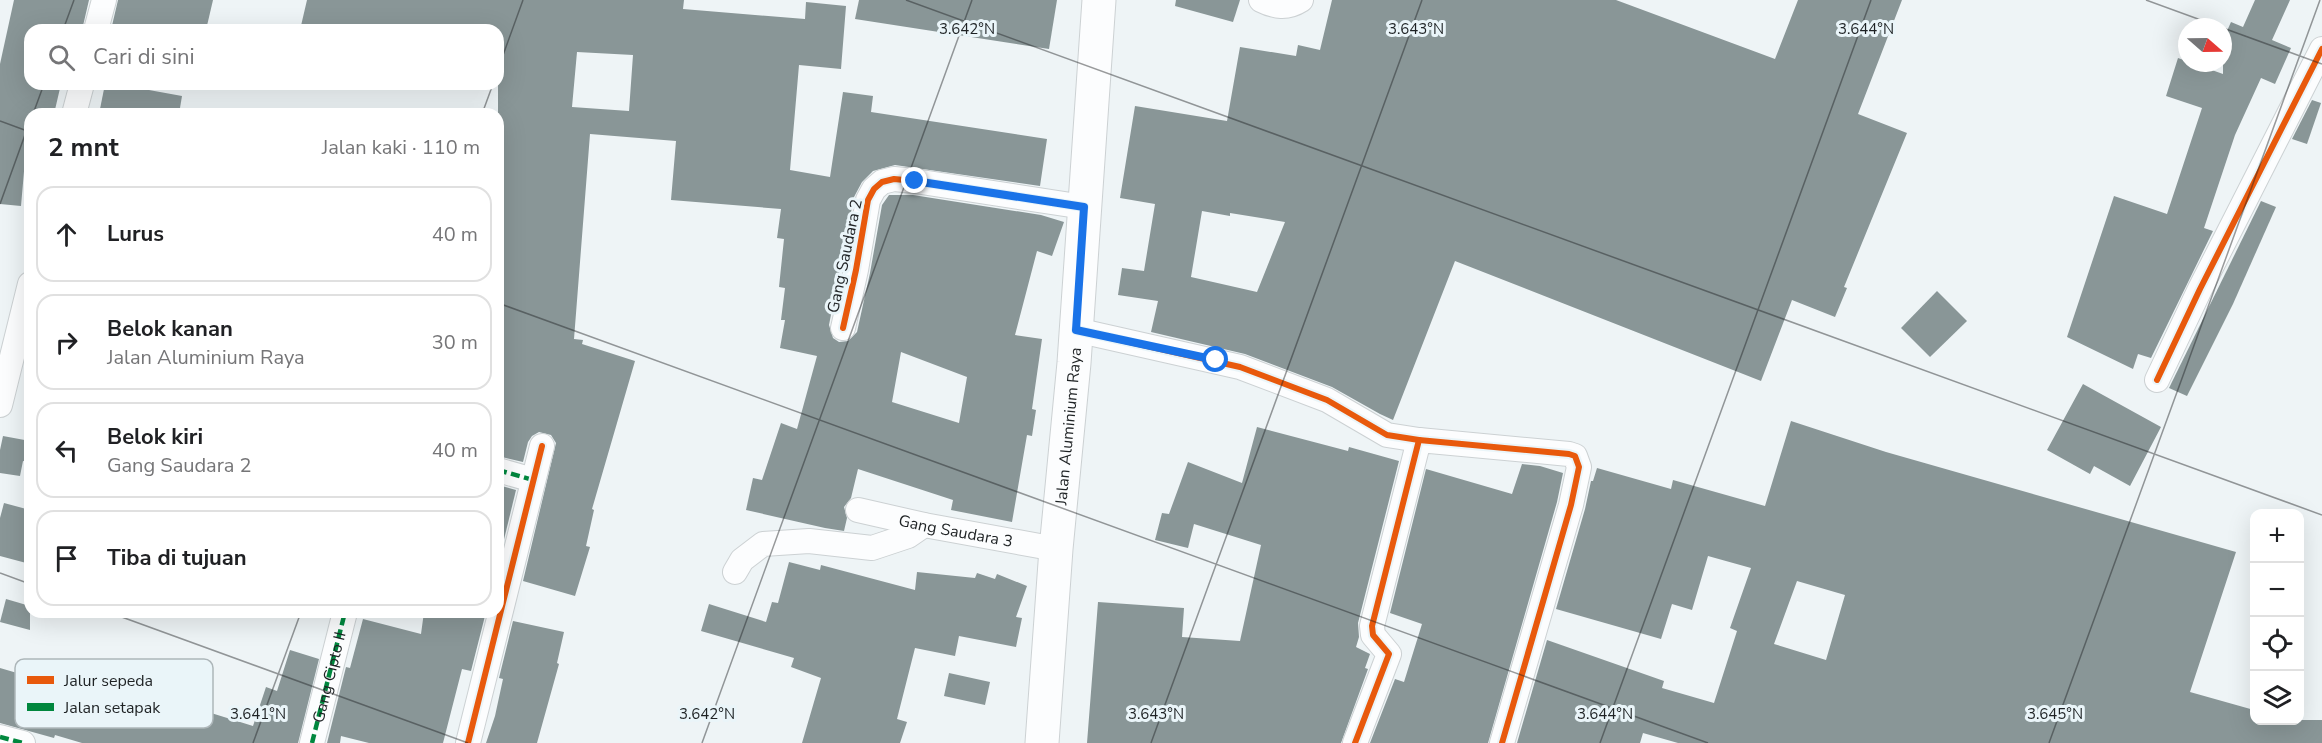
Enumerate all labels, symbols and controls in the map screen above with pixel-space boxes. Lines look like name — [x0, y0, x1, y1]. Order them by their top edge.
north arrow — [2178, 18, 2232, 72]
text: 3.642°N — [939, 19, 995, 39]
text: 3.643°N — [1388, 19, 1444, 39]
text: 3.644°N — [1838, 19, 1894, 39]
search box — [24, 24, 504, 90]
icon: search — [45, 41, 78, 74]
text: Cari di sini — [93, 42, 195, 72]
text: 2 mnt — [48, 130, 119, 165]
text: Jalan kaki · 110 m — [322, 134, 480, 161]
route end — [901, 167, 927, 193]
street label: Gang Saudara 2 — [822, 197, 868, 315]
icon: ahead — [50, 218, 83, 251]
text: Lurus — [107, 219, 164, 249]
text: 40 m — [432, 221, 478, 248]
text: Belok kanan — [107, 314, 233, 344]
icon: right — [50, 326, 83, 359]
text: 30 m — [432, 329, 478, 356]
text: Jalan Aluminium Raya — [107, 344, 305, 371]
route start — [1202, 346, 1228, 372]
street label: Jalan Aluminium Raya — [1050, 347, 1087, 507]
text: Belok kiri — [107, 422, 203, 452]
icon: left — [50, 434, 83, 467]
text: 40 m — [432, 437, 478, 464]
text: Gang Saudara 2 — [107, 452, 252, 479]
map controls — [2250, 509, 2304, 725]
button: + — [2250, 509, 2304, 563]
street label: Gang Saudara 3 — [896, 510, 1015, 553]
icon: arrive — [50, 542, 83, 575]
text: Tiba di tujuan — [107, 543, 247, 573]
button: − — [2250, 563, 2304, 617]
button: locate — [2250, 617, 2304, 671]
street label: Gang Cipto II — [308, 629, 352, 725]
legend — [15, 659, 213, 728]
text: Jalur sepeda — [63, 670, 153, 692]
button: layers — [2250, 671, 2304, 725]
text: Jalan setapak — [63, 697, 161, 719]
text: 3.641°N — [230, 704, 286, 724]
text: 3.642°N — [679, 704, 735, 724]
text: 3.643°N — [1128, 704, 1184, 724]
text: 3.644°N — [1577, 704, 1633, 724]
text: 3.645°N — [2027, 704, 2083, 724]

